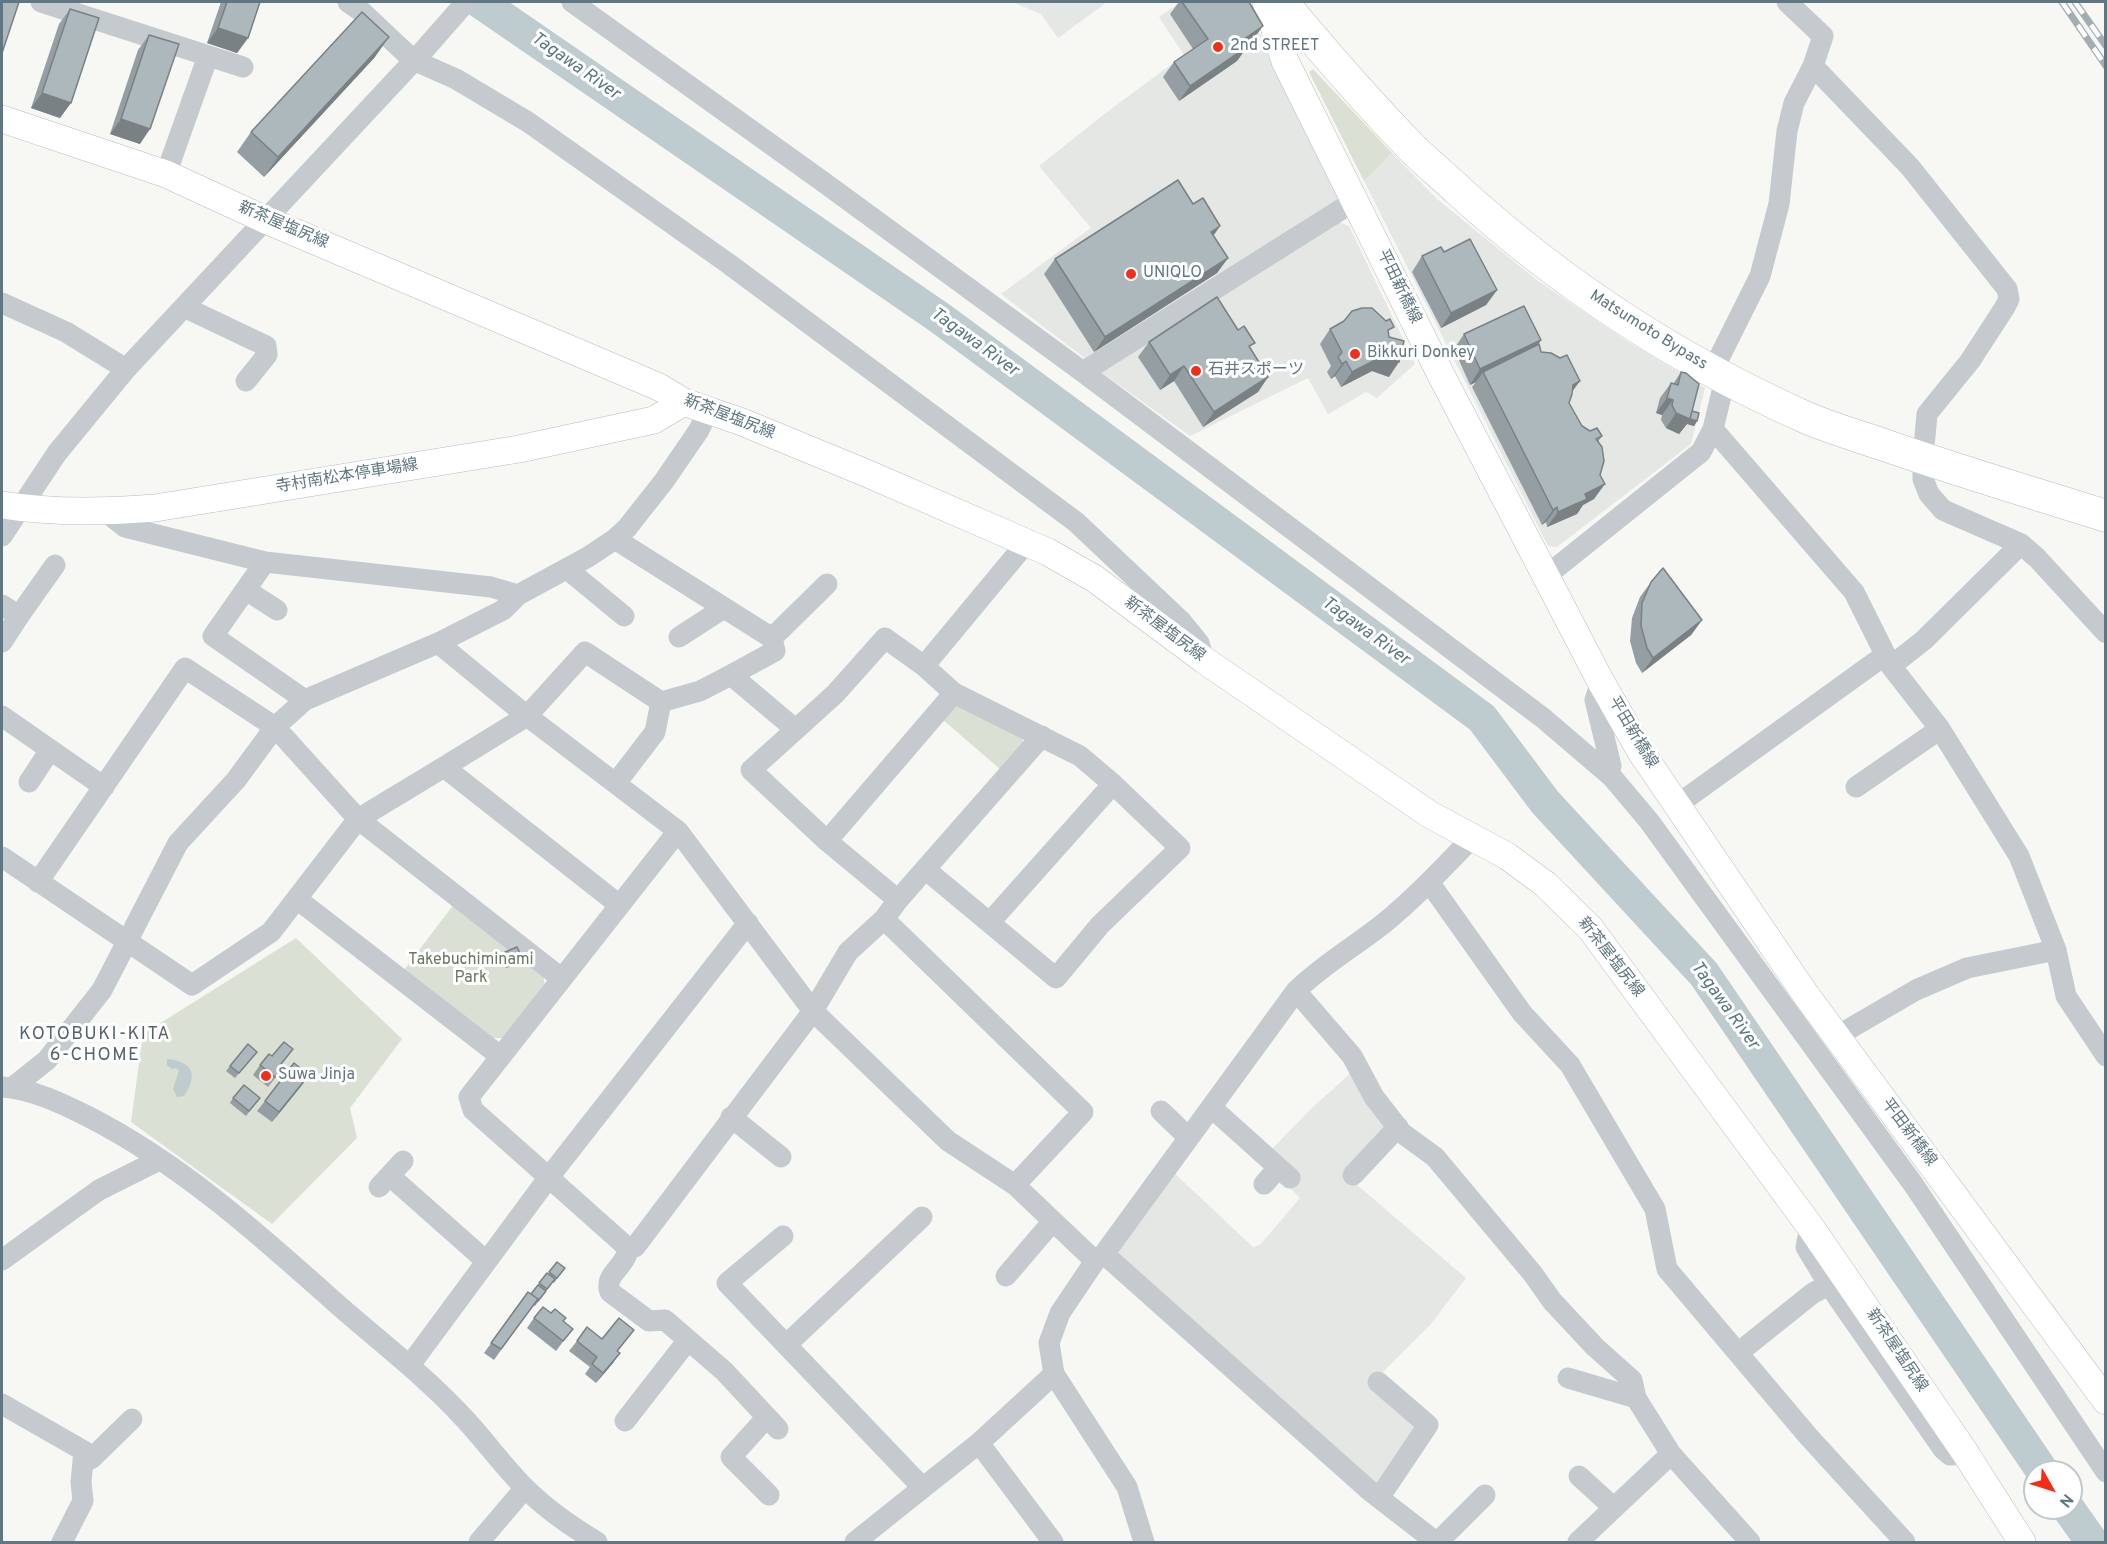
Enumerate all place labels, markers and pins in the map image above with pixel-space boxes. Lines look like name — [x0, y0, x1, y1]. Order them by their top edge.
place label: 2nd STREET — [1230, 37, 1319, 57]
marker: 2nd STREET — [1211, 40, 1225, 54]
place label: UNIQLO — [1143, 264, 1202, 284]
marker: UNIQLO — [1124, 267, 1138, 281]
place label: Bikkuri Donkey — [1367, 344, 1475, 364]
marker: Bikkuri Donkey — [1348, 347, 1362, 361]
place label: 石井スポーツ — [1208, 361, 1304, 381]
marker: 石井スポーツ — [1189, 364, 1203, 378]
place label: Suwa Jinja — [278, 1066, 355, 1086]
marker: Suwa Jinja — [259, 1069, 273, 1083]

